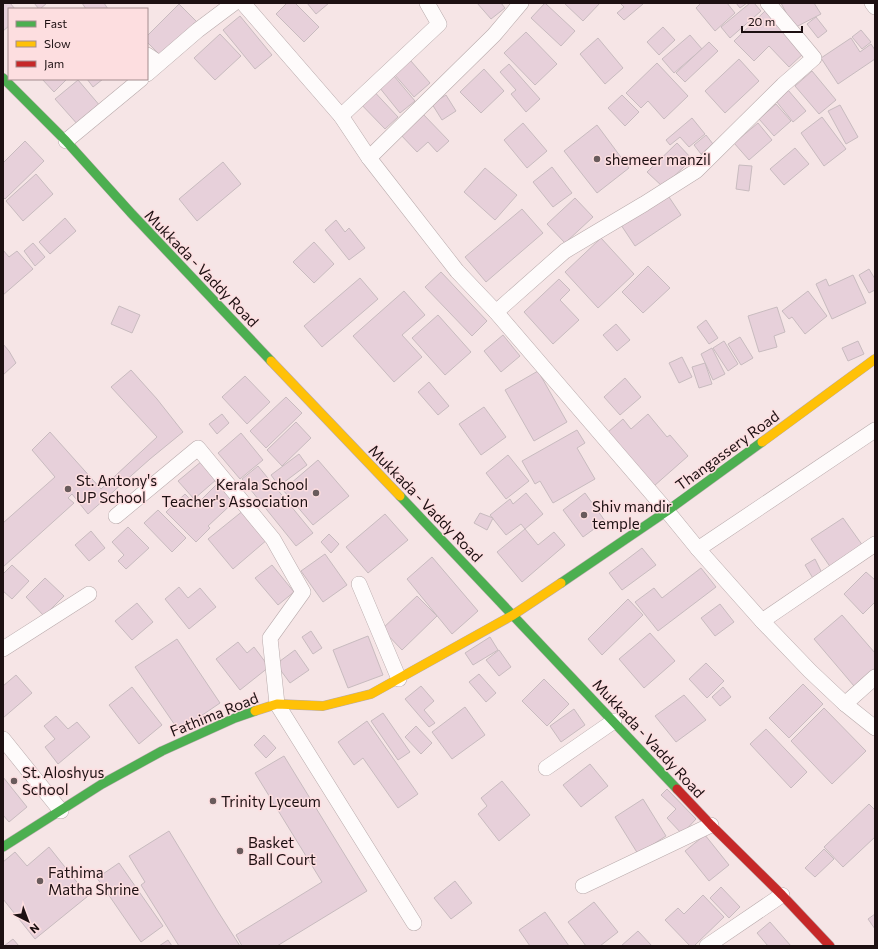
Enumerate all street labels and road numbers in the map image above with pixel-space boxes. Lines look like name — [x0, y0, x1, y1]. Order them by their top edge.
street label: Mukkada - Vaddy Road — [141, 206, 263, 330]
street label: Thangassery Road — [672, 406, 782, 494]
street label: Mukkada - Vaddy Road — [365, 441, 487, 565]
street label: Mukkada - Vaddy Road — [589, 675, 709, 801]
street label: Fathima Road — [167, 688, 261, 740]

